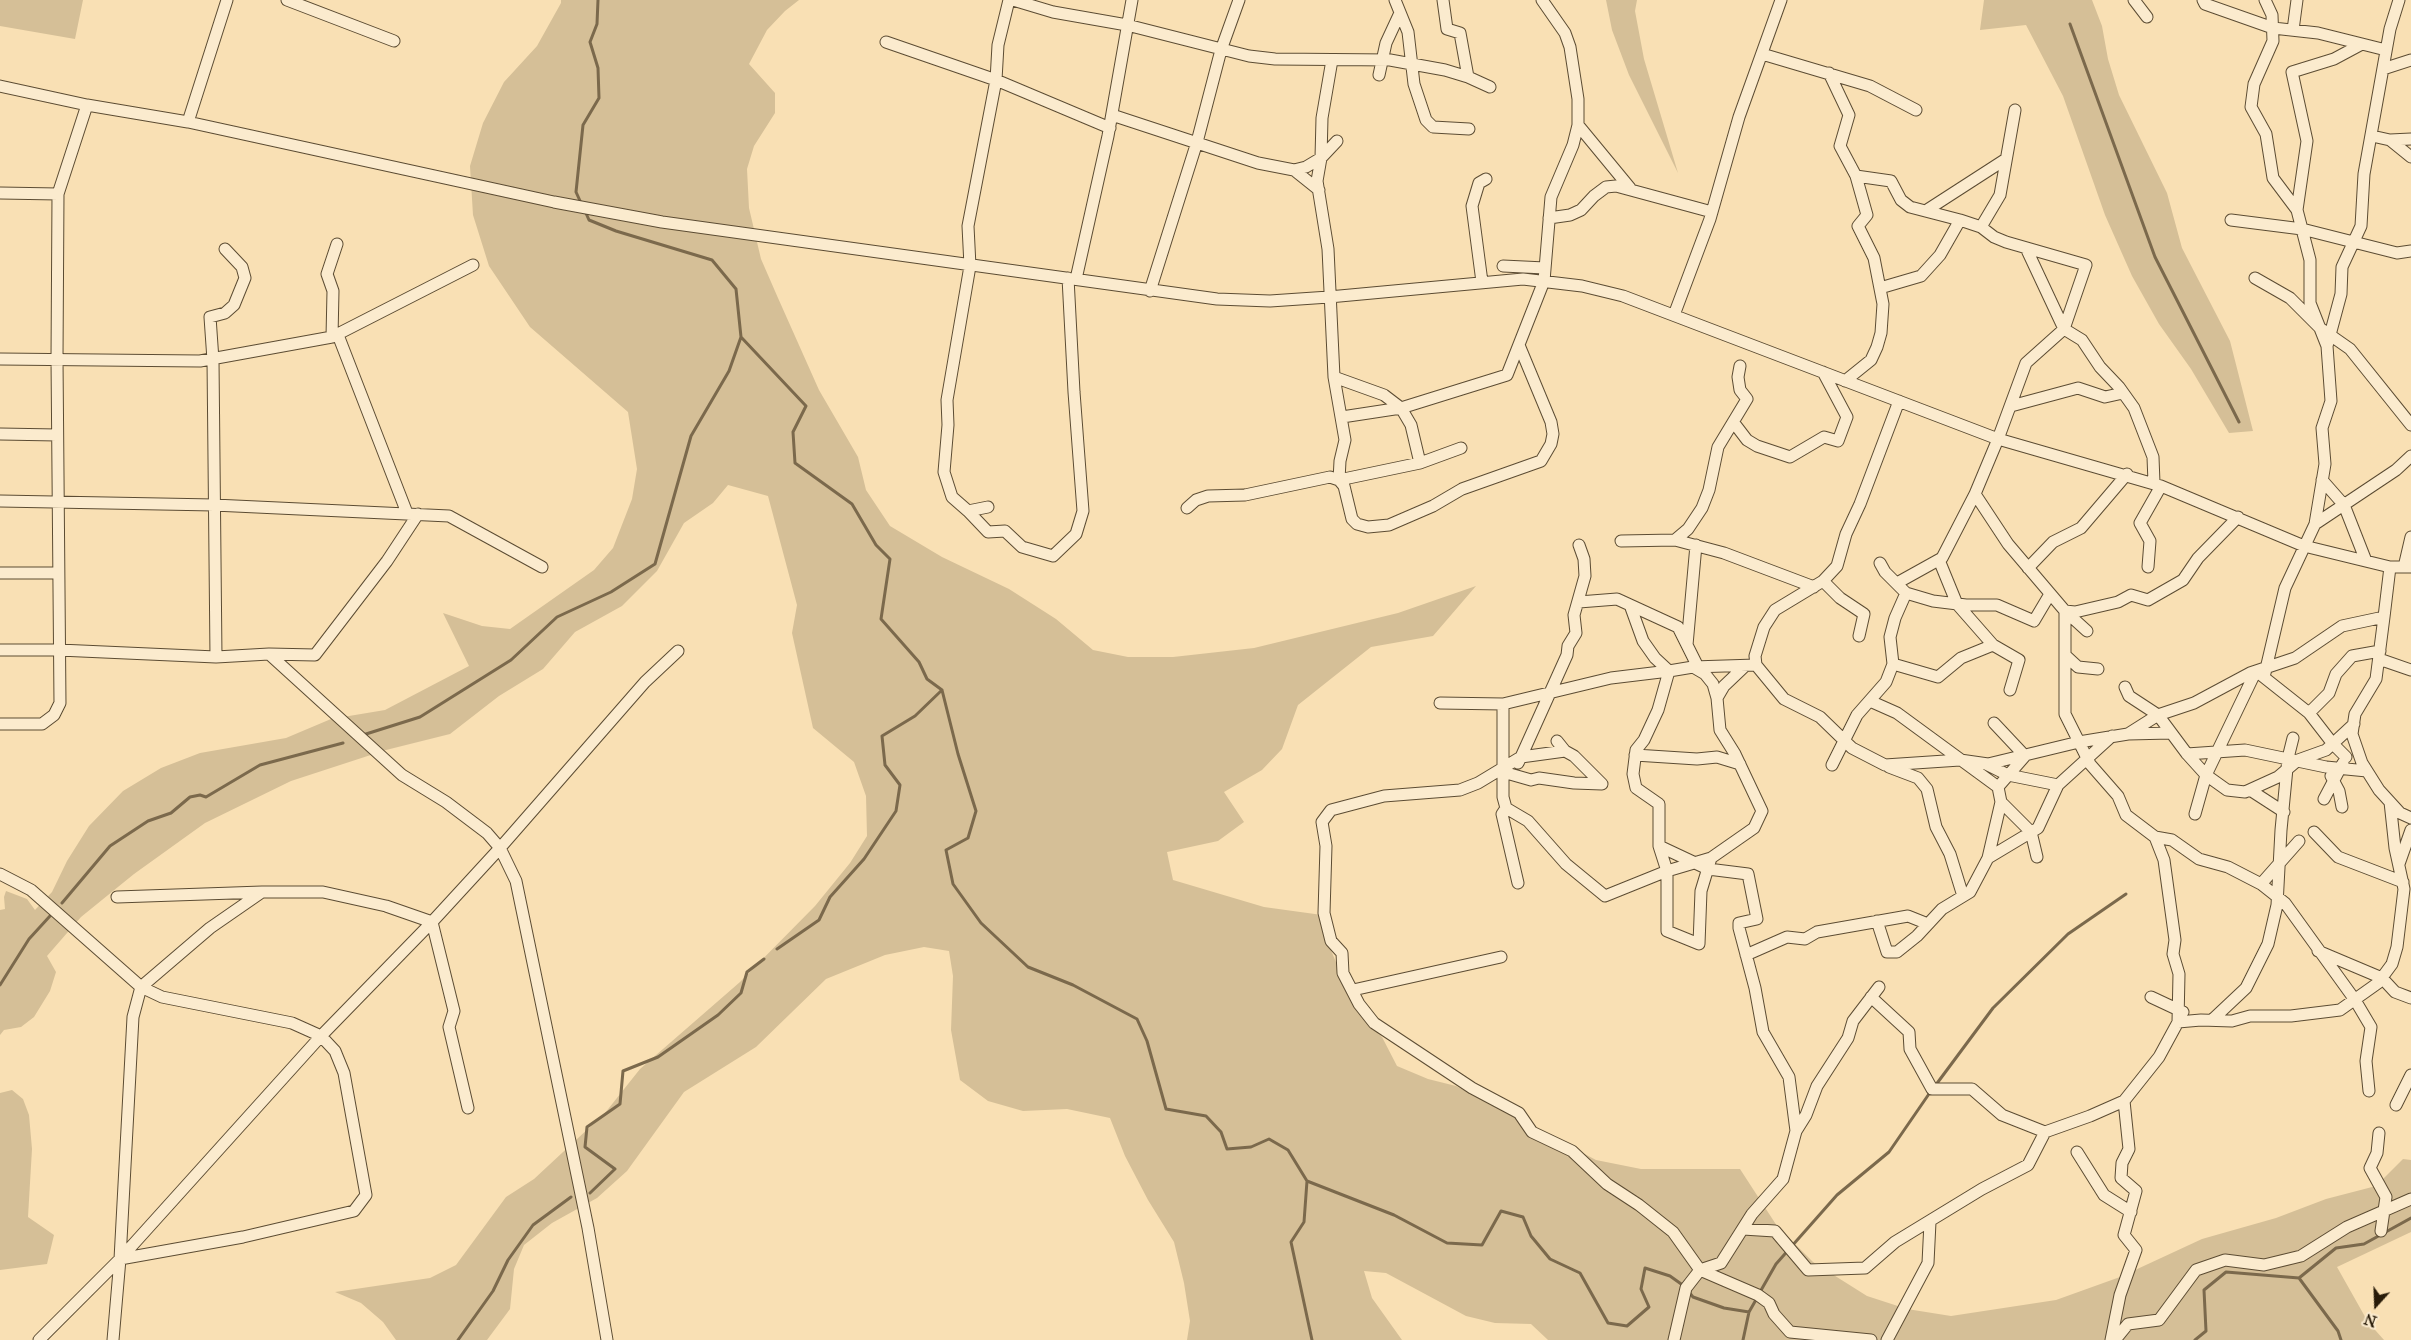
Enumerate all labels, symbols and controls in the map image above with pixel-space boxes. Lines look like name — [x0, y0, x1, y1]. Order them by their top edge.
north arrow — [2351, 1280, 2401, 1330]
text: N — [2362, 1310, 2379, 1330]

